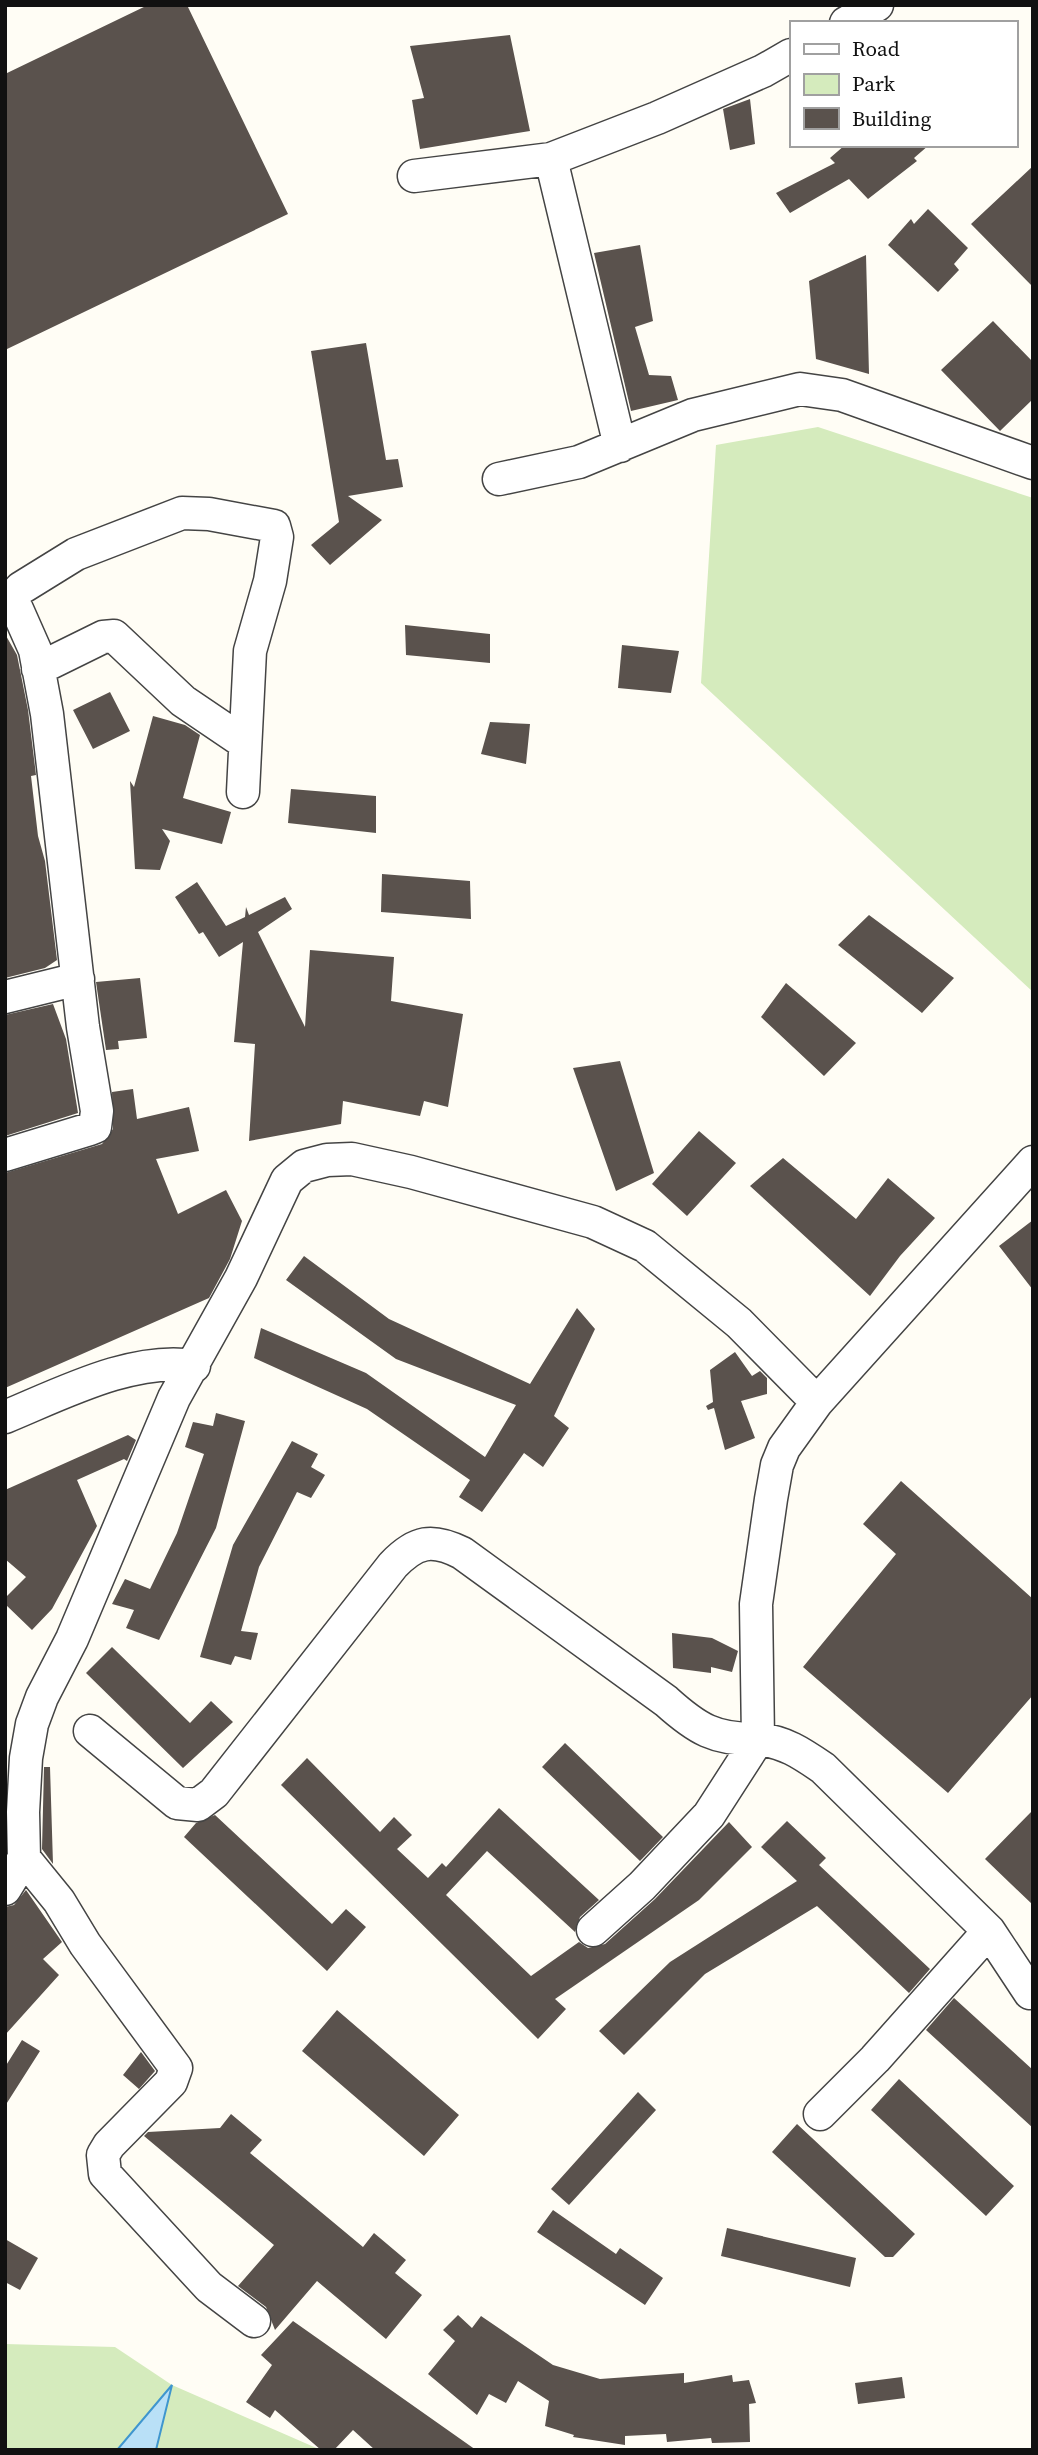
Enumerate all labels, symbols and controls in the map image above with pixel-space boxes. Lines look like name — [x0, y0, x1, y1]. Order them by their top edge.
legend — [790, 21, 1017, 147]
text: Road — [852, 34, 900, 63]
text: Park — [852, 69, 896, 98]
text: Building — [852, 104, 931, 133]

